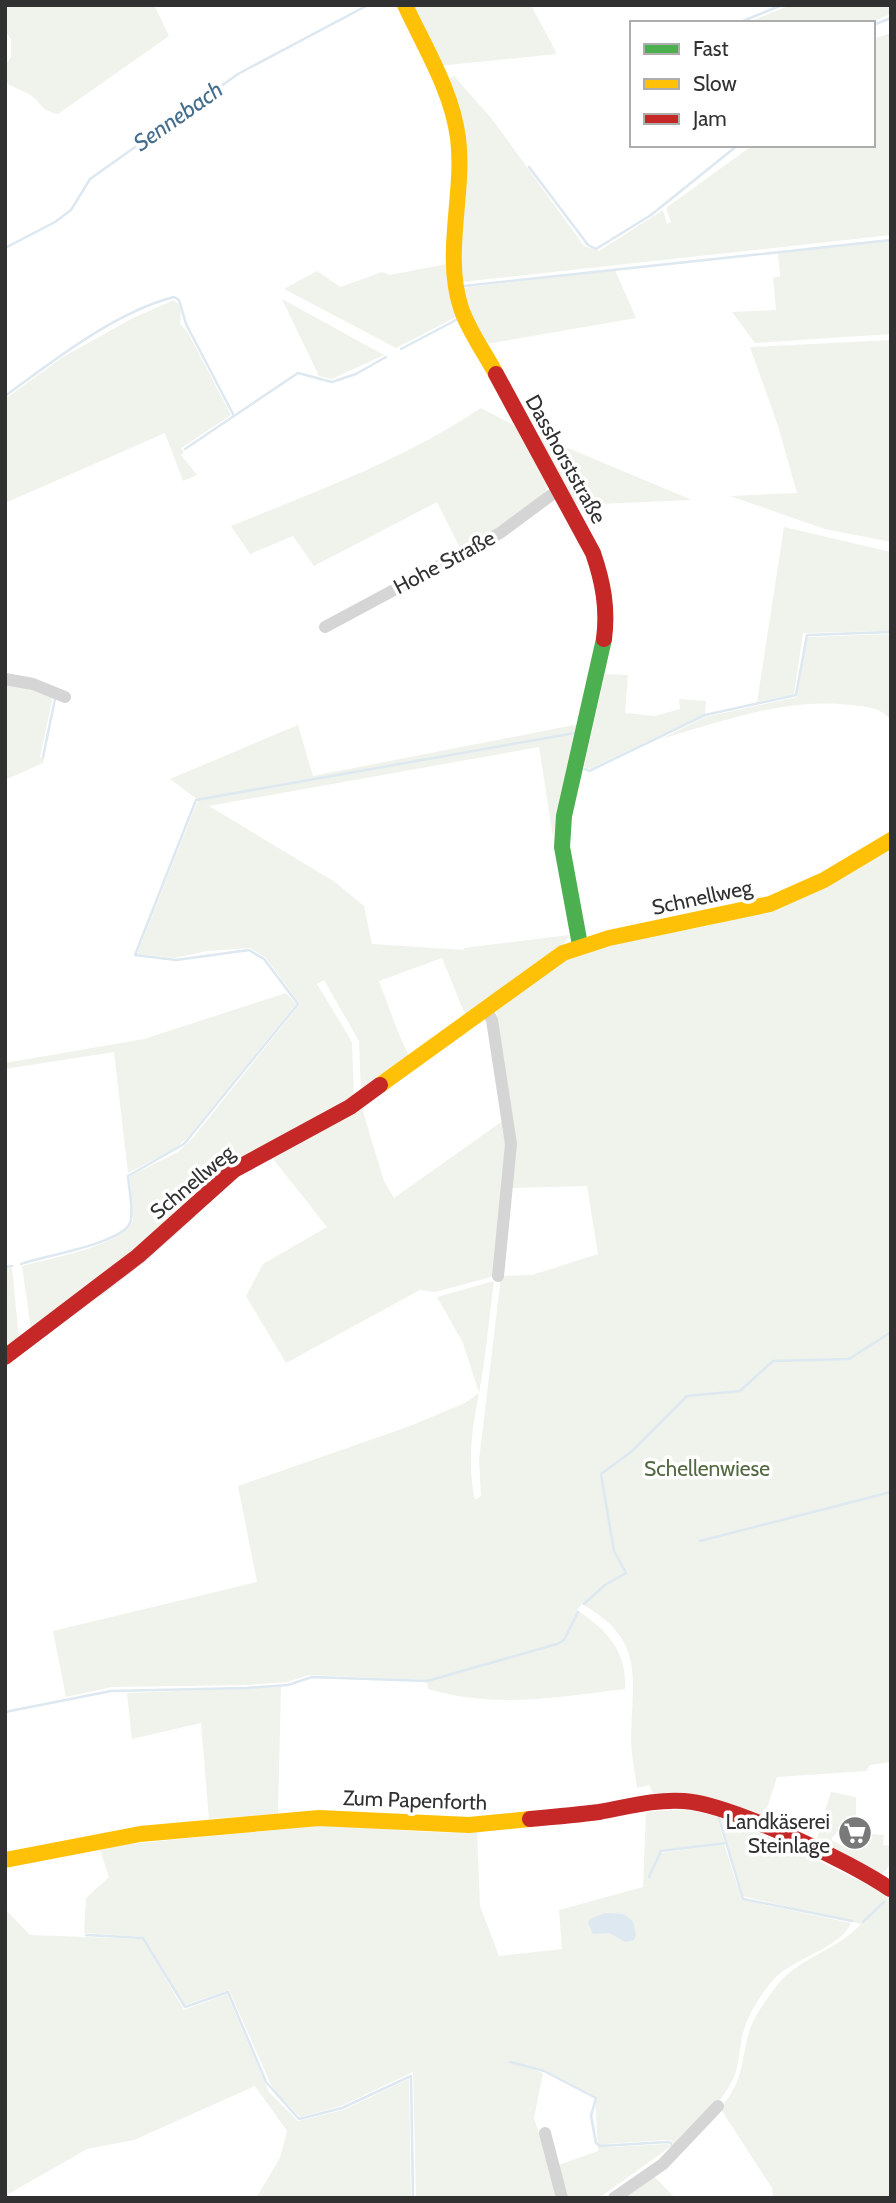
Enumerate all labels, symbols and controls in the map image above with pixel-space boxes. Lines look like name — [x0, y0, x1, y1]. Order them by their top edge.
legend — [630, 21, 875, 147]
text: Fast — [693, 36, 729, 61]
text: Slow — [693, 71, 737, 96]
water label: Sennebach — [128, 75, 228, 157]
text: Jam — [692, 106, 727, 131]
street label: Dasshorststraße — [520, 390, 612, 528]
street label: Hohe Straße — [389, 525, 499, 599]
street label: Schnellweg — [650, 874, 755, 920]
street label: Schnellweg — [145, 1139, 239, 1224]
park label: Schellenwiese — [644, 1456, 770, 1481]
street label: Zum Papenforth — [342, 1785, 488, 1815]
place label: Landkäserei Steinlage — [726, 1809, 830, 1858]
supermarket icon: Landkäserei Steinlage — [836, 1814, 874, 1852]

